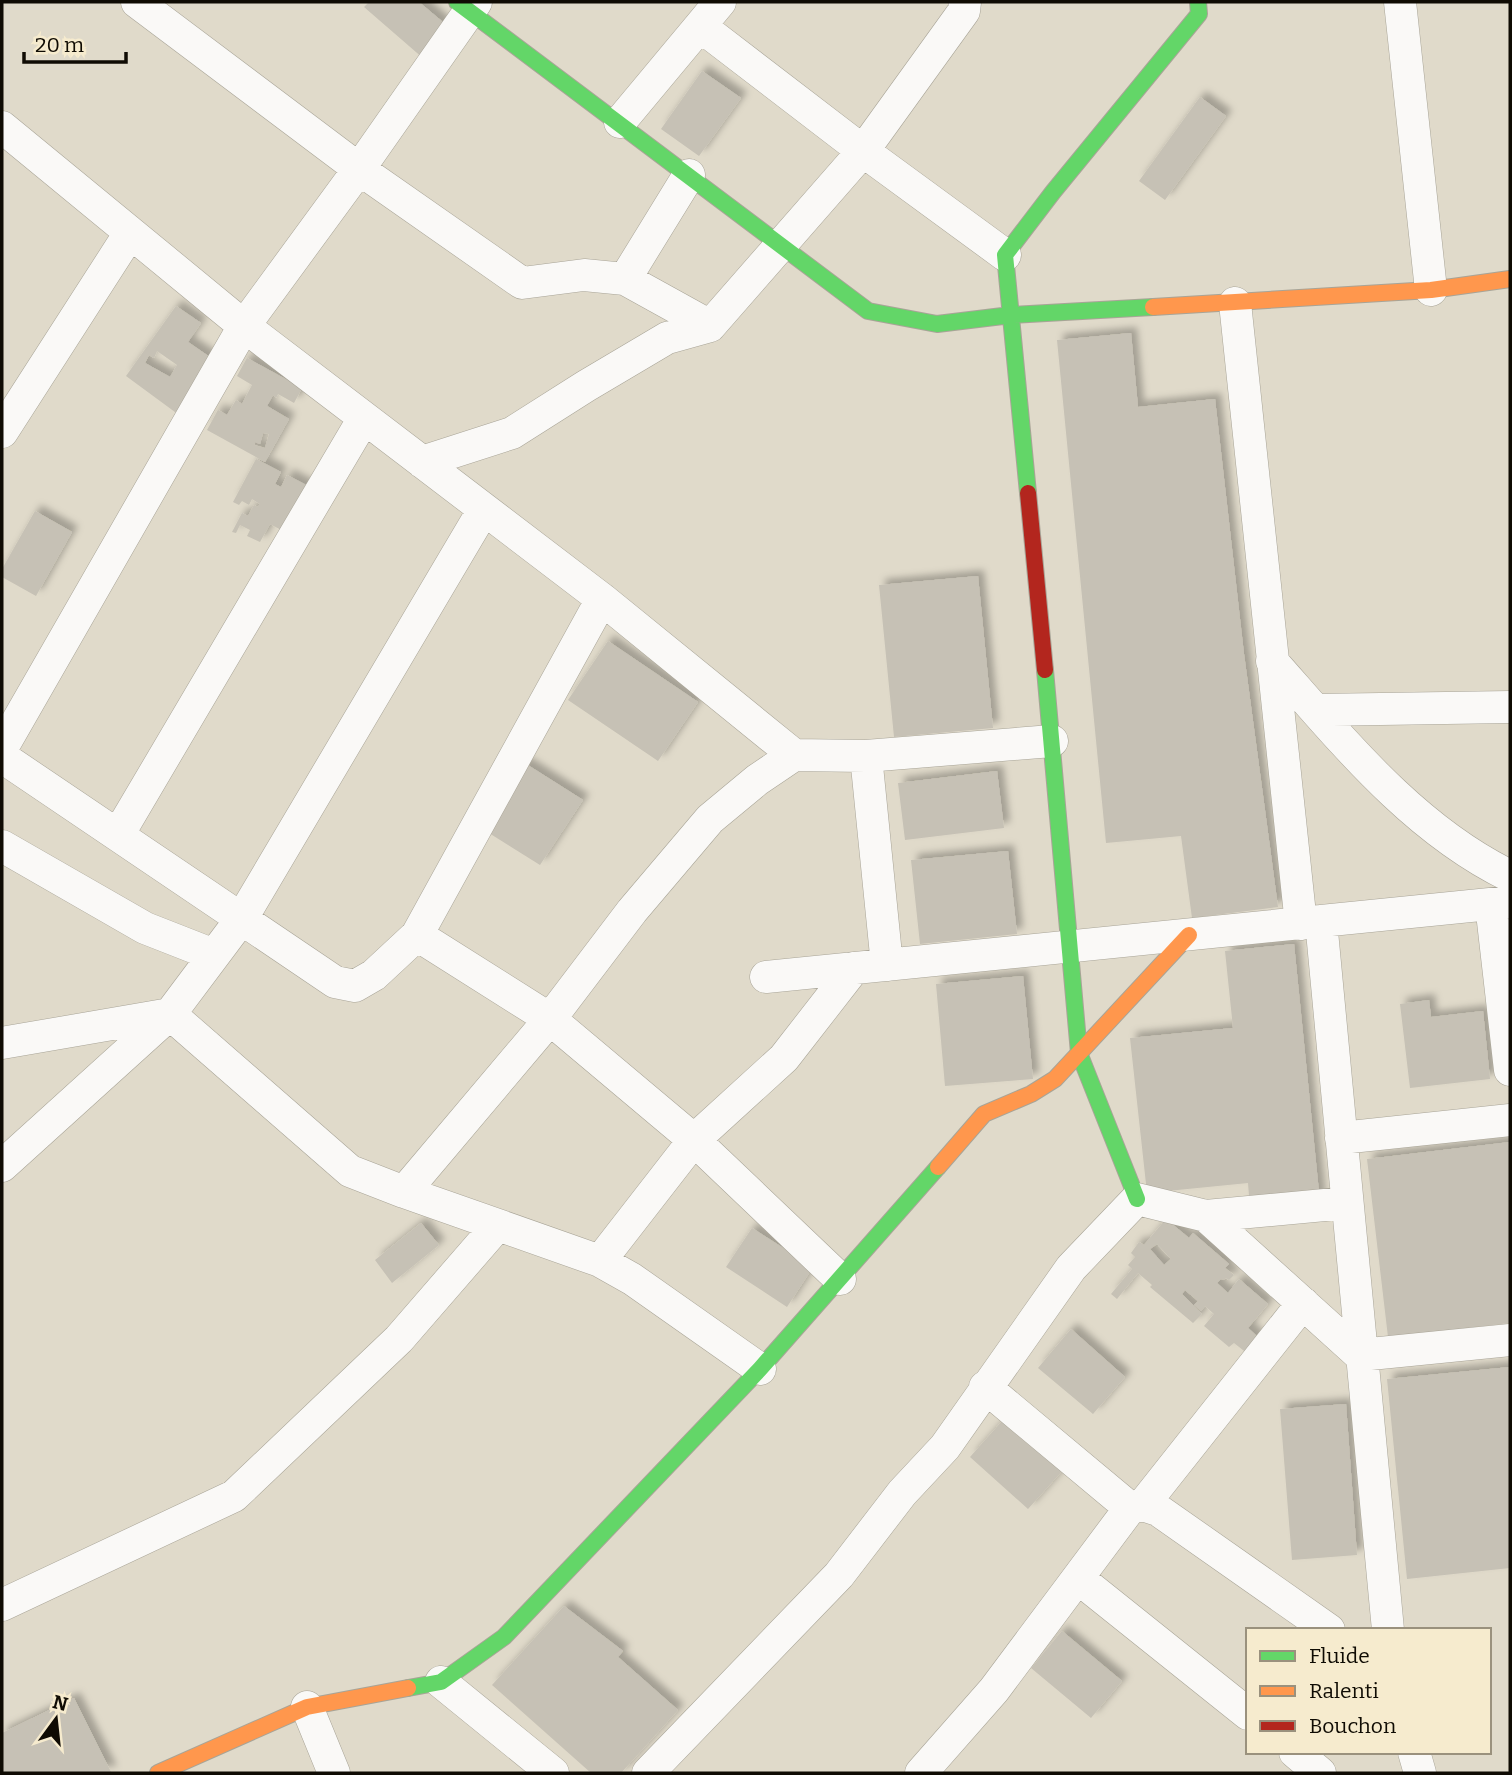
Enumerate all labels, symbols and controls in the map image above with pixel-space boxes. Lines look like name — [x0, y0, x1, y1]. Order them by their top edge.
scale bar — [24, 21, 126, 65]
text: 20 m — [35, 32, 84, 58]
legend — [1246, 1628, 1491, 1754]
text: Fluide — [1309, 1643, 1370, 1669]
text: Ralenti — [1309, 1678, 1379, 1704]
north arrow — [21, 1684, 91, 1754]
text: N — [50, 1690, 71, 1716]
text: Bouchon — [1309, 1713, 1396, 1739]

